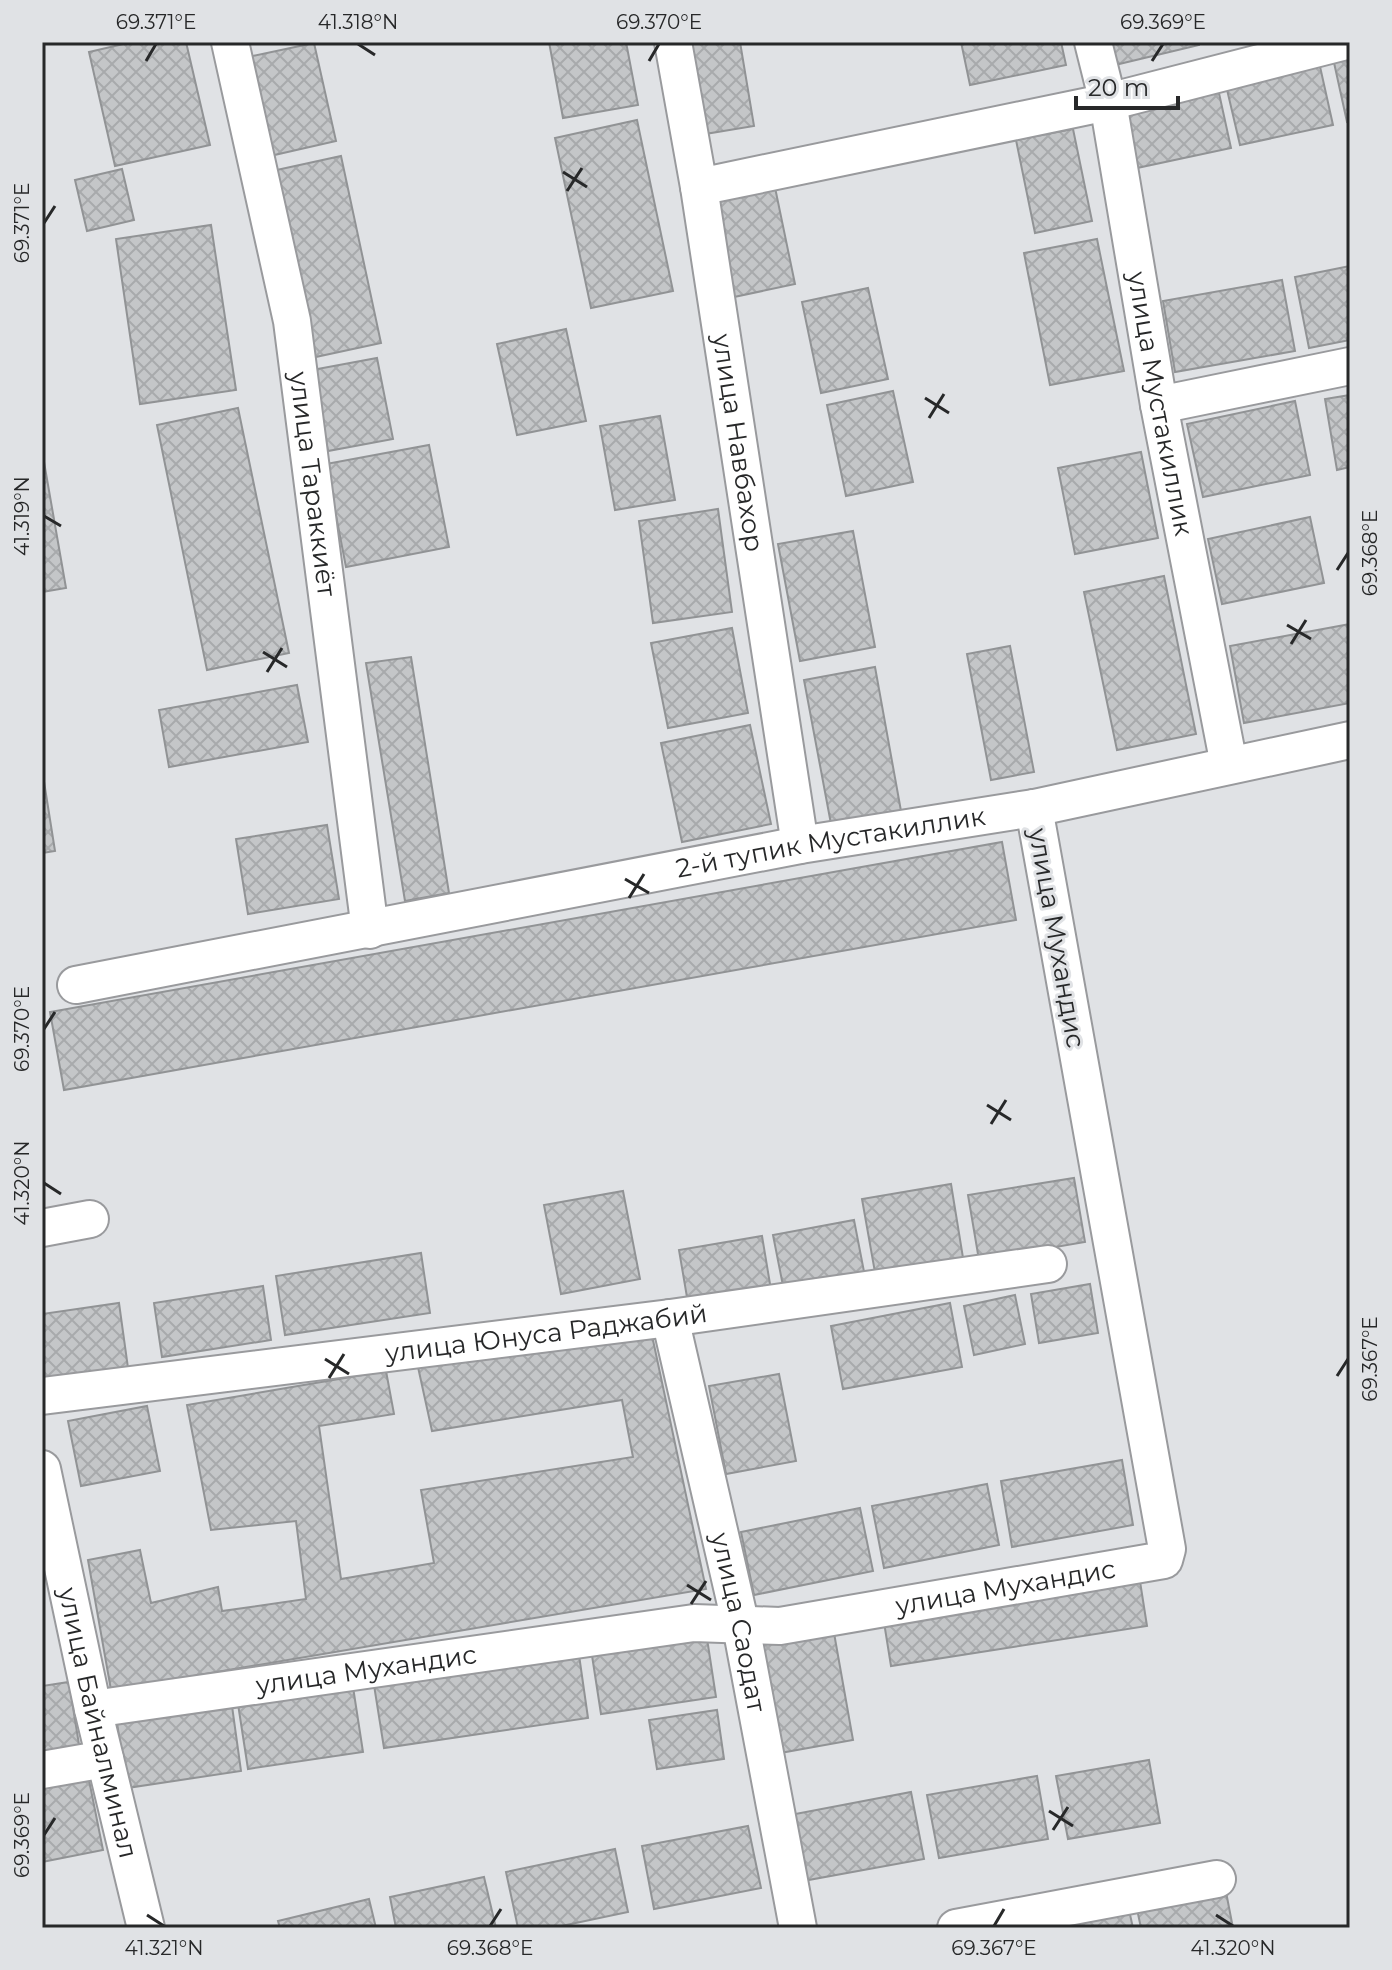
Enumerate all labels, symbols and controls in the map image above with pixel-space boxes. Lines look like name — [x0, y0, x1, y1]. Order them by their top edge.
text: 69.371°E — [116, 10, 196, 34]
text: 41.318°N — [318, 10, 398, 34]
text: 69.370°E — [616, 10, 702, 34]
text: 69.369°E — [1120, 10, 1206, 34]
scale bar — [1076, 60, 1178, 110]
text: 20 m — [1088, 73, 1149, 102]
text: 69.371°E — [10, 183, 34, 263]
street label: улица Мустакиллик — [1121, 268, 1200, 538]
street label: улица Навбахор — [706, 330, 771, 554]
street label: улица Тараккиёт — [282, 368, 343, 599]
text: 41.319°N — [10, 476, 34, 556]
text: 69.368°E — [1358, 510, 1382, 596]
street label: 2-й тупик Мустакиллик — [673, 800, 987, 885]
street label: улица Мухандис — [1022, 825, 1092, 1050]
text: 69.370°E — [10, 986, 34, 1072]
text: 41.320°N — [10, 1141, 34, 1225]
street label: улица Юнуса Раджабий — [382, 1297, 709, 1369]
text: 69.367°E — [1358, 1316, 1382, 1402]
street label: улица Саодат — [704, 1529, 773, 1715]
street label: улица Мухандис — [892, 1553, 1118, 1622]
street label: улица Байналминал — [51, 1584, 145, 1861]
street label: улица Мухандис — [253, 1638, 479, 1702]
text: 69.369°E — [10, 1792, 34, 1878]
text: 41.321°N — [125, 1936, 203, 1960]
text: 69.368°E — [447, 1936, 533, 1960]
text: 69.367°E — [951, 1936, 1037, 1960]
text: 41.320°N — [1191, 1936, 1275, 1960]

